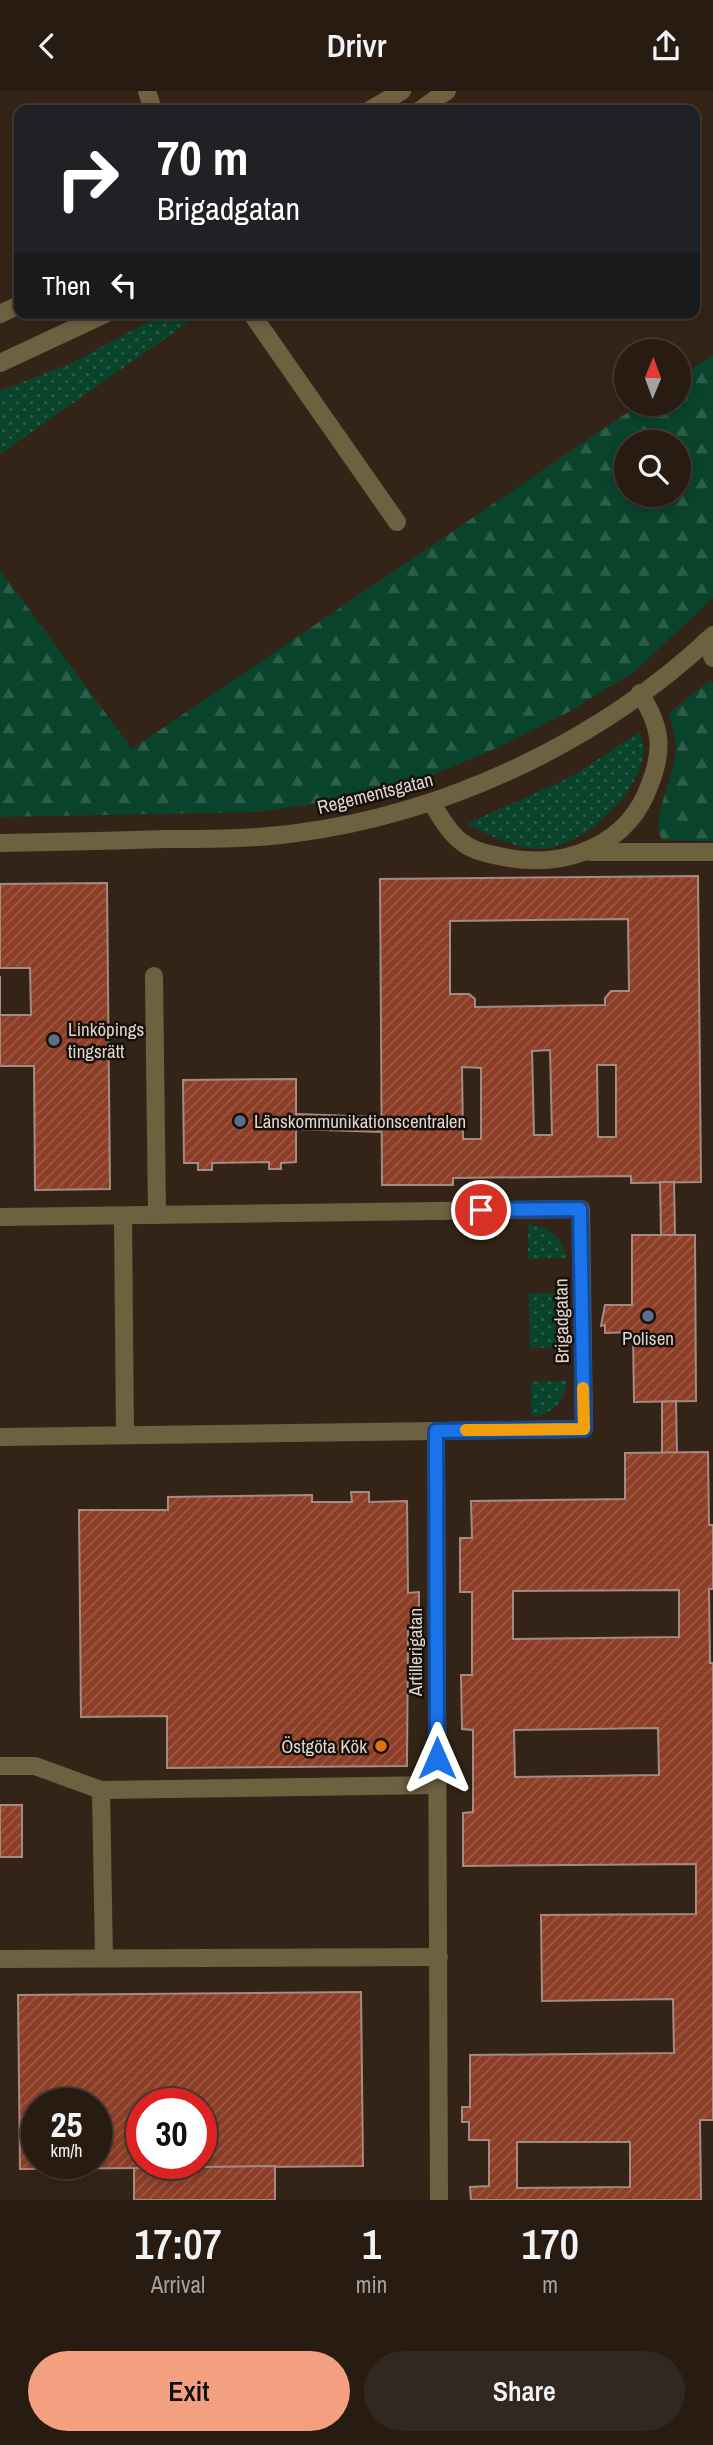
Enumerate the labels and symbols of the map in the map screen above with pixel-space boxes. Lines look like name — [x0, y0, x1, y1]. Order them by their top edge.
north arrow — [614, 339, 691, 417]
street label: Regementsgatan — [314, 766, 436, 820]
place label: Linköpings tingsrätt — [68, 1016, 144, 1064]
marker: Linköpings tingsrätt — [46, 1032, 62, 1048]
place label: Länskommunikationscentralen — [254, 1108, 466, 1134]
marker: Länskommunikationscentralen — [232, 1113, 248, 1129]
pin — [451, 1180, 511, 1240]
street label: Brigadgatan — [547, 1278, 575, 1364]
marker: Polisen — [640, 1308, 656, 1324]
place label: Polisen — [622, 1325, 674, 1351]
street label: Artillerigatan — [402, 1608, 428, 1697]
position arrow — [400, 1721, 474, 1795]
place label: Östgöta Kök — [281, 1733, 367, 1759]
marker: Östgöta Kök — [373, 1738, 389, 1754]
speed limit sign: 30 — [126, 2088, 217, 2179]

